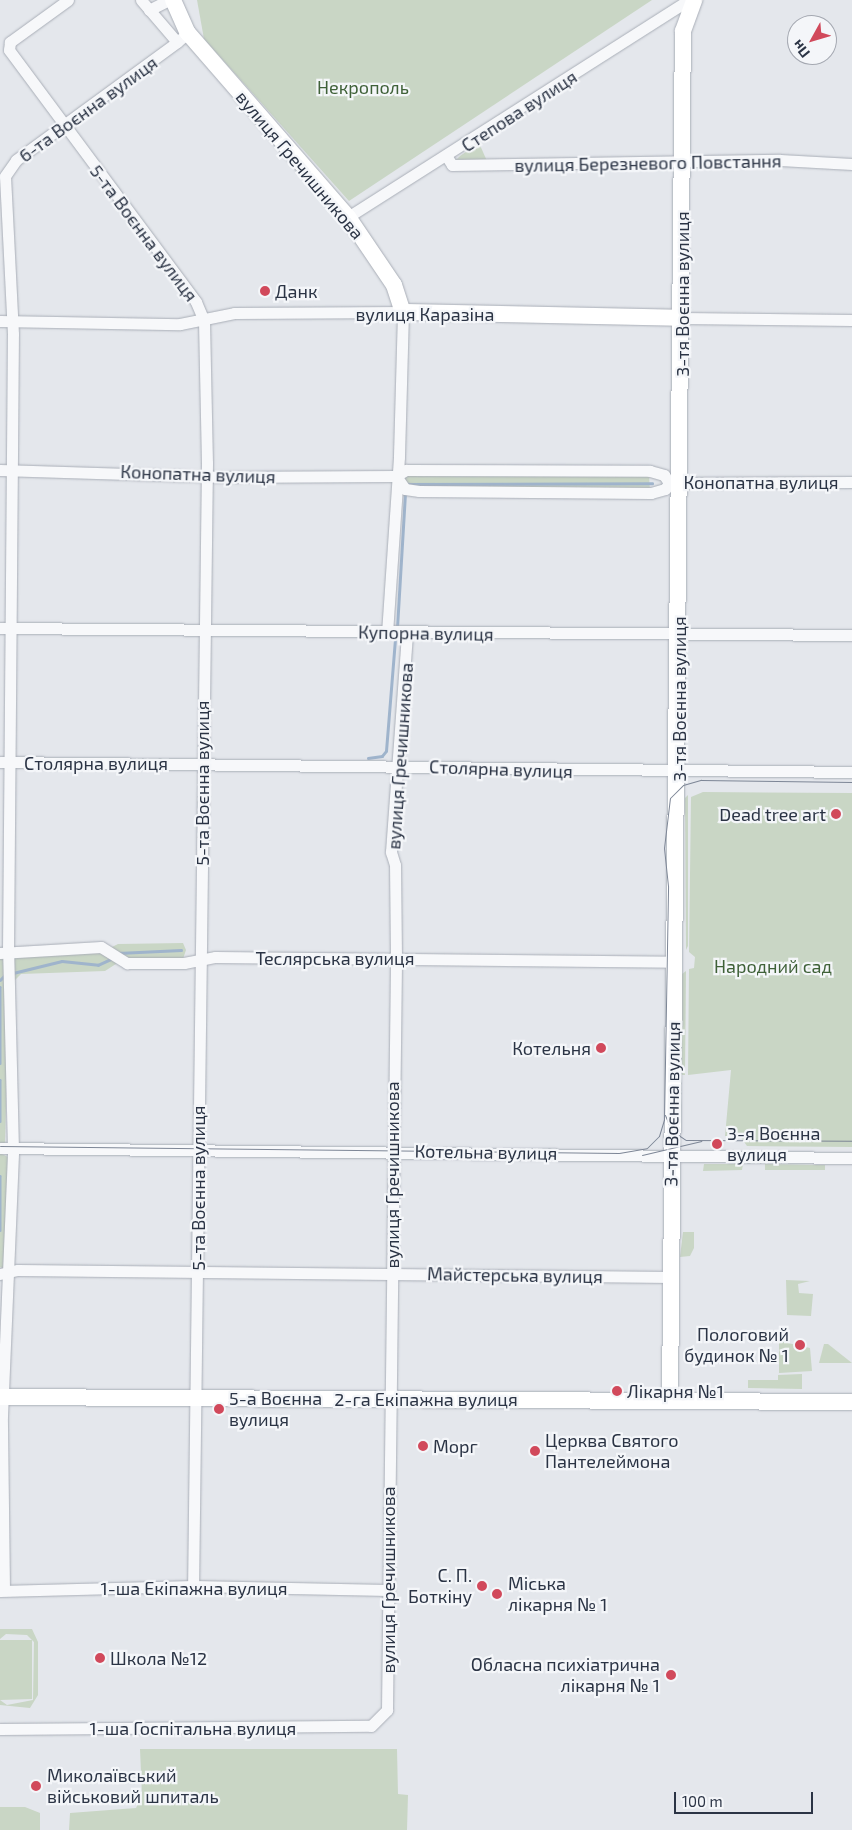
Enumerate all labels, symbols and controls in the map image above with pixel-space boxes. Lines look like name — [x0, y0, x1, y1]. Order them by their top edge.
north arrow — [787, 15, 837, 65]
text: Пн — [788, 37, 813, 62]
street label: 6-та Воєнна вулиця — [15, 52, 161, 166]
street label: Степова вулиця — [457, 66, 581, 156]
park label: Некрополь — [317, 76, 409, 98]
street label: вулиця Гречишникова — [232, 86, 368, 244]
street label: вулиця Березневого Повстання — [514, 150, 782, 176]
street label: 5-та Воєнна вулиця — [86, 161, 202, 305]
street label: 3-тя Воєнна вулиця — [671, 211, 693, 377]
place label: Данк — [275, 280, 318, 302]
marker: Данк — [259, 285, 271, 297]
street label: вулиця Каразіна — [355, 303, 495, 325]
street label: Конопатна вулиця — [120, 460, 276, 488]
street label: Конопатна вулиця — [683, 471, 839, 493]
street label: 3-тя Воєнна вулиця — [668, 616, 690, 782]
street label: Купорна вулиця — [358, 621, 494, 645]
street label: вулиця Гречишникова — [383, 662, 417, 850]
street label: 5-та Воєнна вулиця — [191, 700, 213, 866]
street label: Столярна вулиця — [24, 752, 168, 774]
street label: Столярна вулиця — [429, 756, 573, 782]
place label: Dead tree art — [719, 803, 826, 825]
marker: Dead tree art — [830, 808, 842, 820]
street label: Теслярська вулиця — [255, 947, 415, 969]
park label: Народний сад — [714, 955, 832, 977]
street label: 3-тя Воєнна вулиця — [660, 1021, 684, 1187]
place label: Котельня — [512, 1037, 591, 1059]
marker: Котельня — [595, 1042, 607, 1054]
street label: вулиця Гречишникова — [381, 1081, 403, 1269]
street label: 5-та Воєнна вулиця — [187, 1105, 209, 1271]
place label: 3-я Воєнна вулиця — [727, 1123, 820, 1166]
marker: 3-я Воєнна вулиця — [711, 1138, 723, 1150]
street label: Котельна вулиця — [414, 1140, 558, 1164]
street label: Майстерська вулиця — [427, 1263, 603, 1287]
place label: Пологовий будинок № 1 — [684, 1324, 789, 1366]
marker: Пологовий будинок № 1 — [793, 1338, 807, 1352]
place label: Лікарня №1 — [627, 1380, 724, 1402]
marker: Лікарня №1 — [611, 1385, 623, 1397]
place label: 5-а Воєнна вулиця — [229, 1388, 322, 1430]
street label: 2-га Екіпажна вулиця — [334, 1388, 518, 1410]
marker: 5-а Воєнна вулиця — [213, 1403, 225, 1415]
place label: Церква Святого Пантелеймона — [545, 1430, 679, 1472]
place label: Морг — [433, 1435, 478, 1457]
marker: Морг — [417, 1440, 429, 1452]
marker: Церква Святого Пантелеймона — [529, 1445, 541, 1457]
street label: вулиця Гречишникова — [377, 1486, 399, 1674]
place label: С. П. Боткіну — [408, 1565, 472, 1608]
place label: Міська лікарня № 1 — [508, 1573, 607, 1616]
street label: 1-ша Екіпажна вулиця — [101, 1577, 287, 1599]
marker: С. П. Боткіну — [476, 1580, 488, 1592]
marker: Міська лікарня № 1 — [490, 1587, 504, 1601]
place label: Школа №12 — [110, 1647, 207, 1669]
marker: Школа №12 — [94, 1652, 106, 1664]
place label: Обласна психіатрична лікарня № 1 — [471, 1654, 660, 1696]
marker: Обласна психіатрична лікарня № 1 — [664, 1668, 678, 1682]
street label: 1-ша Госпітальна вулиця — [90, 1717, 296, 1739]
place label: Миколаївський військовий шпиталь — [47, 1765, 219, 1808]
marker: Миколаївський військовий шпиталь — [29, 1779, 43, 1793]
scale bar — [677, 1782, 816, 1814]
text: 100 m — [682, 1792, 723, 1810]

